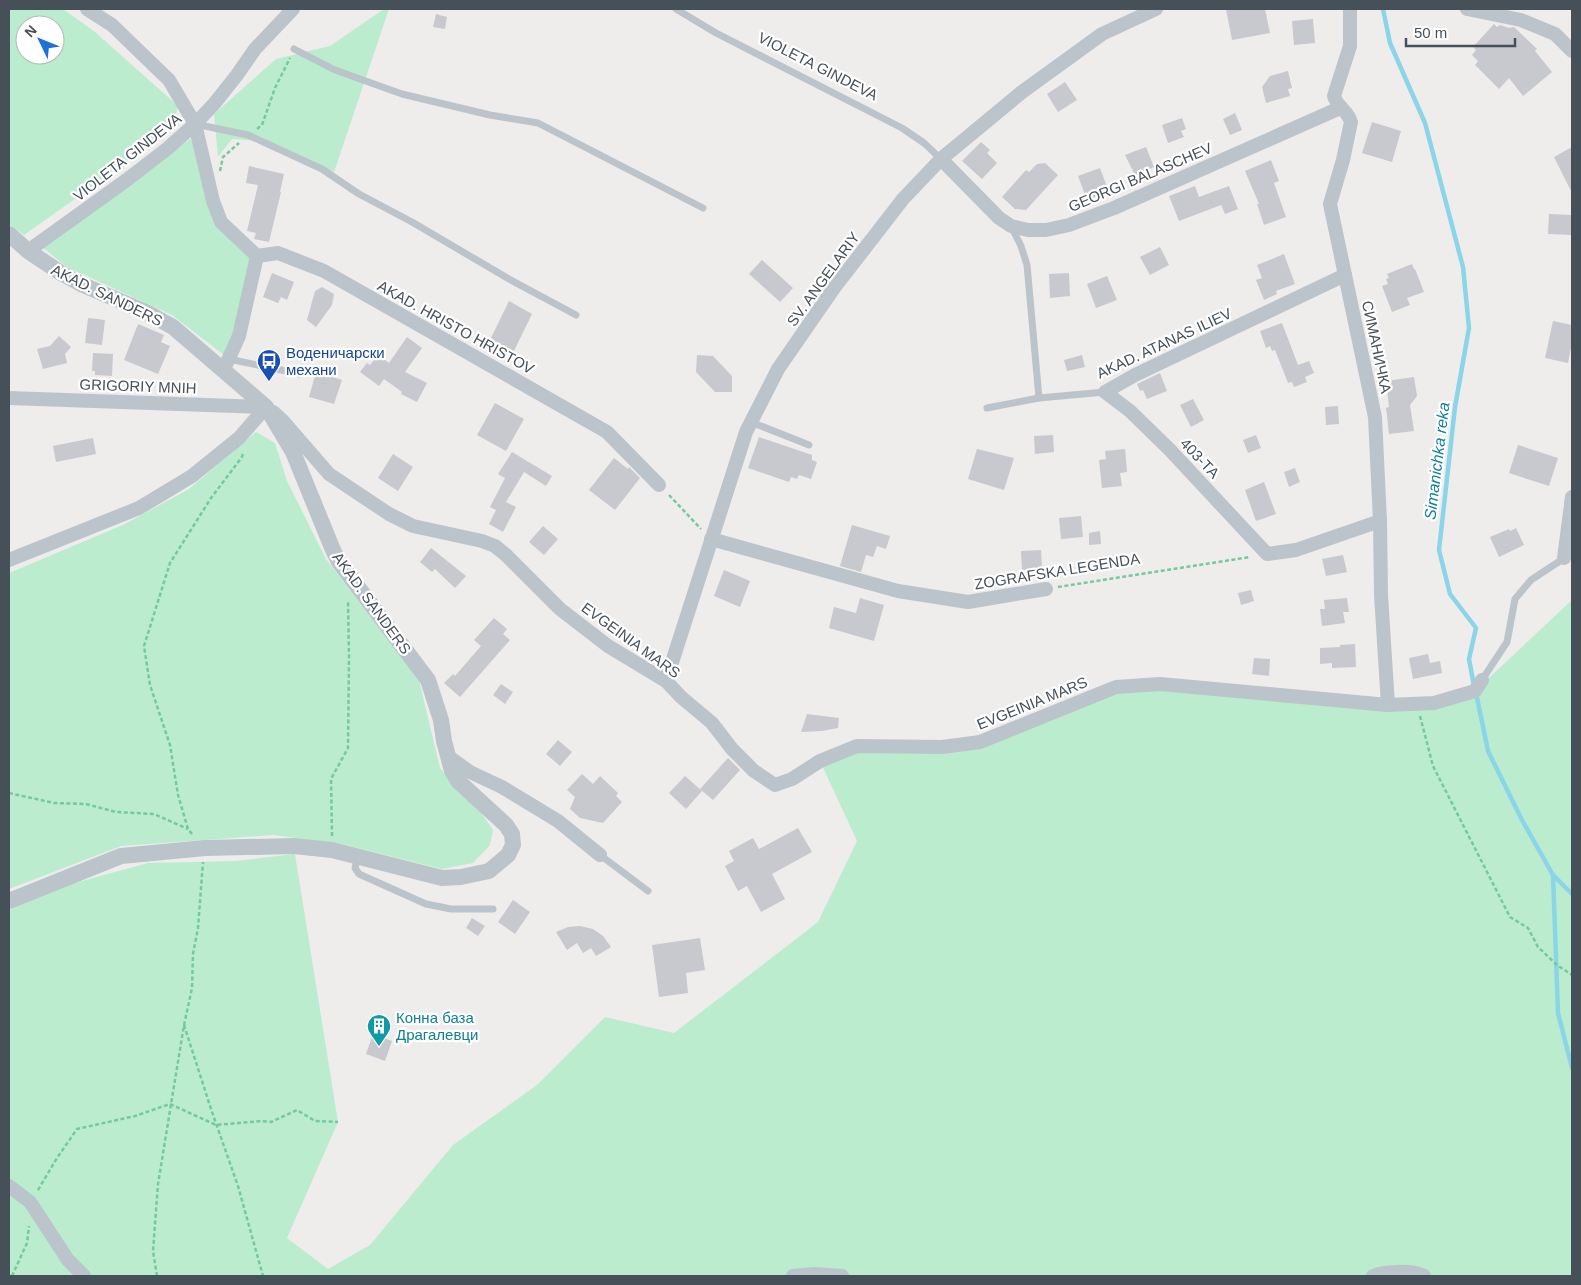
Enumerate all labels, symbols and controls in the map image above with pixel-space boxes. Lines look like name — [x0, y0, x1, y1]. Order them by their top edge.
north arrow — [15, 15, 65, 65]
scale bar — [1406, 15, 1515, 47]
text: N — [21, 22, 40, 40]
text: 50 m — [1414, 24, 1447, 41]
street label: VIOLETA GINDEVA — [755, 28, 881, 104]
street label: VIOLETA GINDEVA — [70, 110, 184, 204]
street label: GEORGI BALASCHEV — [1066, 139, 1214, 215]
street label: SV. ANGELARIY — [783, 229, 863, 329]
street label: AKAD. SANDERS — [49, 261, 165, 329]
street label: AKAD. HRISTO HRISTOV — [375, 277, 537, 377]
street label: СИМАНИЧКА — [1359, 299, 1395, 395]
street label: AKAD. ATANAS ILIEV — [1094, 304, 1234, 382]
place label: Воденичарски механи — [286, 344, 385, 378]
bus stop icon: Воденичарски механи — [256, 348, 282, 382]
street label: GRIGORIY MNIH — [79, 375, 197, 397]
water label: Simanichka reka — [1421, 401, 1453, 521]
street label: 403-ТА — [1177, 435, 1223, 481]
street label: AKAD. SANDERS — [329, 549, 415, 657]
street label: ZOGRAFSKA LEGENDA — [973, 549, 1141, 593]
street label: EVGEINIA MARS — [578, 599, 684, 681]
street label: EVGEINIA MARS — [974, 673, 1090, 733]
place label: Конна база Драгалевци — [396, 1009, 478, 1043]
building icon: Конна база Драгалевци — [366, 1013, 392, 1047]

